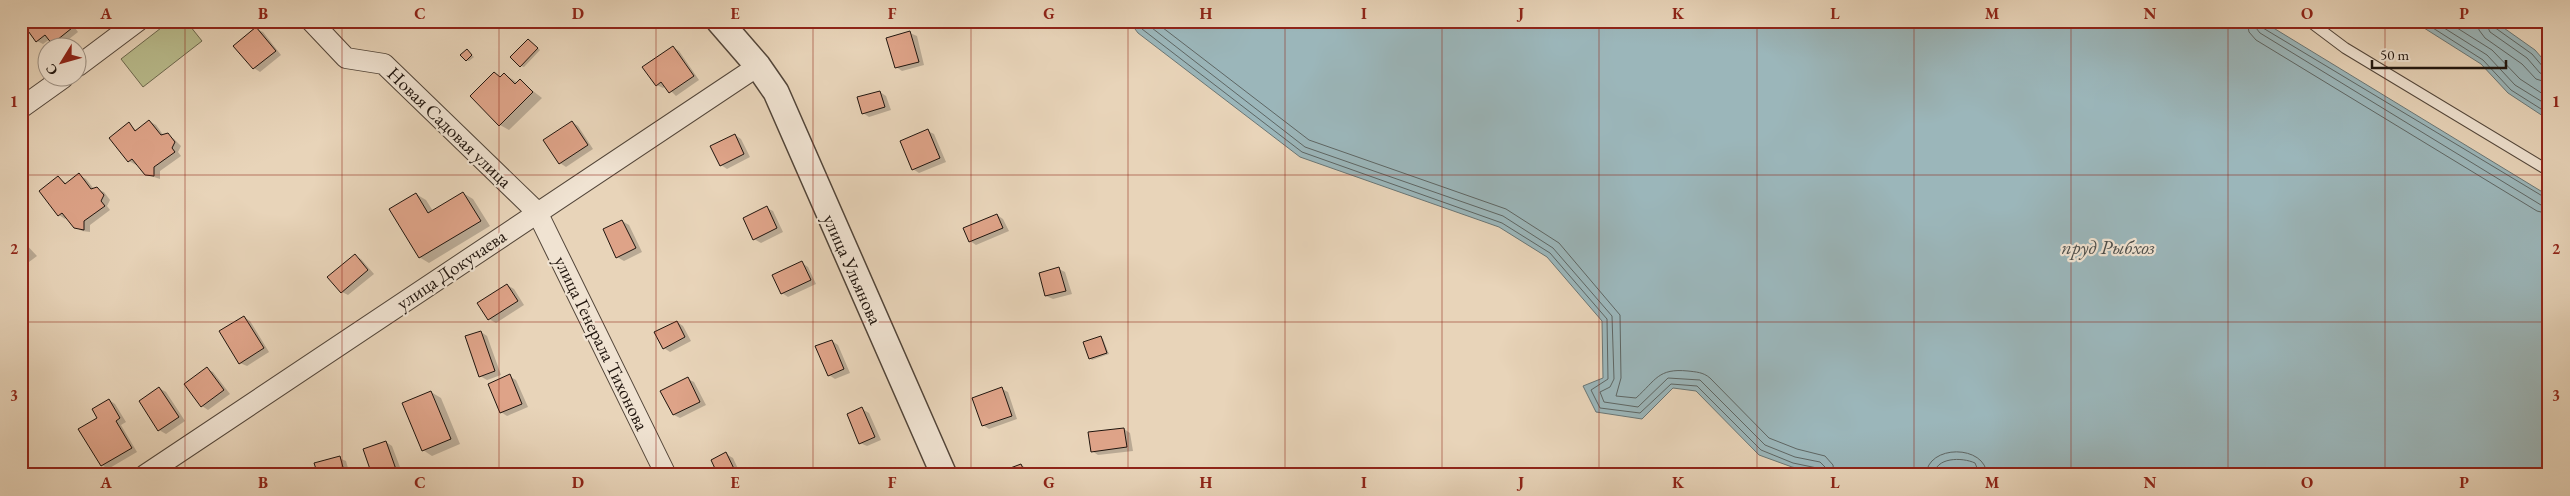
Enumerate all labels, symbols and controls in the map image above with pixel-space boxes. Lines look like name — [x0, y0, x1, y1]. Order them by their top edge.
text: A — [99, 3, 112, 24]
text: B — [258, 3, 268, 24]
text: C — [414, 3, 426, 24]
text: D — [572, 3, 584, 24]
text: E — [730, 3, 740, 24]
text: F — [888, 3, 897, 24]
text: G — [1043, 3, 1055, 24]
text: H — [1200, 3, 1213, 24]
text: I — [1361, 3, 1367, 24]
text: J — [1516, 3, 1524, 24]
text: K — [1672, 3, 1685, 24]
text: L — [1830, 3, 1840, 24]
text: M — [1985, 3, 2000, 24]
text: N — [2144, 3, 2157, 24]
text: O — [2301, 3, 2313, 24]
text: P — [2459, 3, 2469, 24]
north arrow — [38, 38, 88, 88]
scale bar — [2372, 38, 2506, 70]
text: 50 m — [2380, 45, 2409, 64]
text: С — [41, 60, 62, 79]
street label: Новая Садовая улица — [382, 61, 518, 194]
text: 1 — [10, 91, 18, 112]
text: 1 — [2552, 91, 2560, 112]
street label: улица Ульянова — [817, 210, 888, 329]
street label: улица Докучаева — [391, 223, 511, 315]
water label: пруд Рыбхоз — [2061, 234, 2155, 260]
text: 2 — [10, 238, 19, 259]
text: 2 — [2552, 238, 2561, 259]
street label: улица Генерала Тихонова — [548, 252, 655, 435]
text: 3 — [10, 385, 18, 406]
text: 3 — [2552, 385, 2560, 406]
text: A — [99, 472, 112, 493]
text: B — [258, 472, 268, 493]
text: C — [414, 472, 426, 493]
text: D — [572, 472, 584, 493]
text: E — [730, 472, 740, 493]
text: F — [888, 472, 897, 493]
text: G — [1043, 472, 1055, 493]
text: H — [1200, 472, 1213, 493]
text: I — [1361, 472, 1367, 493]
text: J — [1516, 472, 1524, 493]
text: K — [1672, 472, 1685, 493]
text: L — [1830, 472, 1840, 493]
text: M — [1985, 472, 2000, 493]
text: N — [2144, 472, 2157, 493]
text: O — [2301, 472, 2313, 493]
text: P — [2459, 472, 2469, 493]

